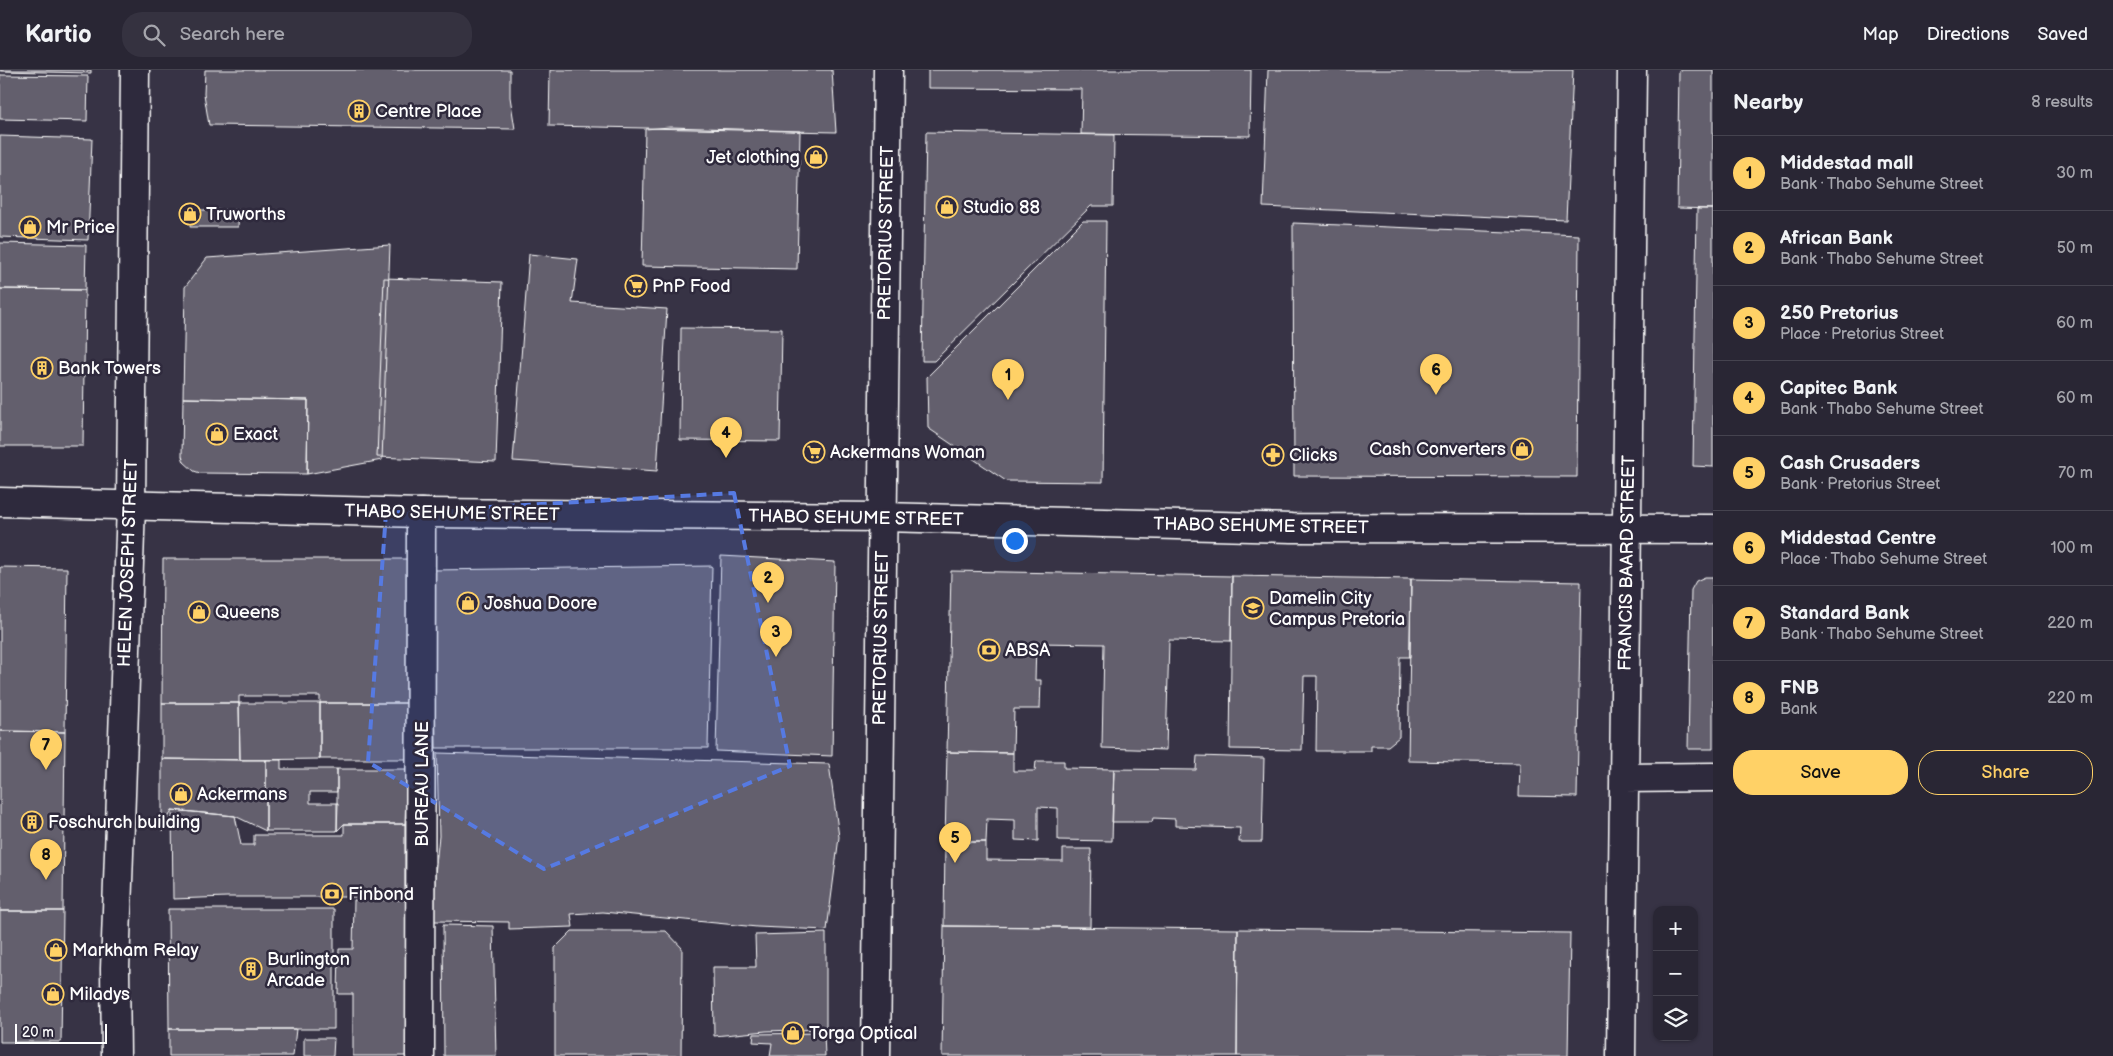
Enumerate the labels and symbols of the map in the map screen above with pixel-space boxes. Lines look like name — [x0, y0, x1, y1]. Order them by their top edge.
building icon: Centre Place — [347, 99, 371, 123]
place label: Centre Place — [375, 101, 482, 122]
shop icon: Jet clothing — [804, 145, 828, 169]
street label: PRETORIUS STREET — [874, 145, 898, 321]
place label: Jet clothing — [706, 147, 800, 168]
shop icon: Studio 88 — [935, 195, 959, 219]
place label: Studio 88 — [963, 197, 1040, 218]
shop icon: Truworths — [178, 202, 202, 226]
place label: Truworths — [206, 204, 286, 225]
shop icon: Mr Price — [18, 215, 42, 239]
place label: Mr Price — [46, 217, 115, 238]
supermarket icon: PnP Food — [624, 274, 648, 298]
place label: PnP Food — [652, 276, 731, 297]
pin: 6 — [1420, 354, 1452, 395]
building icon: Bank Towers — [30, 356, 54, 380]
place label: Bank Towers — [58, 358, 161, 379]
pin: 1 — [992, 359, 1024, 400]
pin: 4 — [710, 417, 742, 458]
shop icon: Exact — [205, 422, 229, 446]
place label: Exact — [233, 424, 278, 445]
shop icon: Cash Converters — [1510, 437, 1534, 461]
place label: Cash Converters — [1369, 439, 1506, 460]
supermarket icon: Ackermans Woman — [802, 440, 826, 464]
place label: Ackermans Woman — [830, 442, 985, 463]
pharmacy icon: Clicks — [1261, 443, 1285, 467]
place label: Clicks — [1289, 445, 1337, 466]
street label: FRANCIS BAARD STREET — [1615, 455, 1639, 671]
street label: HELEN JOSEPH STREET — [114, 458, 142, 667]
street label: THABO SEHUME STREET — [344, 501, 560, 525]
street label: THABO SEHUME STREET — [748, 506, 964, 530]
street label: THABO SEHUME STREET — [1153, 514, 1369, 538]
your location — [1002, 528, 1028, 554]
street label: PRETORIUS STREET — [869, 550, 893, 726]
pin: 2 — [752, 562, 784, 603]
place label: Damelin City Campus Pretoria — [1269, 588, 1405, 630]
shop icon: Joshua Doore — [456, 591, 480, 615]
place label: Joshua Doore — [484, 593, 598, 614]
school or university icon: Damelin City Campus Pretoria — [1241, 596, 1265, 620]
shop icon: Queens — [187, 600, 211, 624]
place label: Queens — [215, 602, 280, 623]
pin: 3 — [760, 616, 792, 657]
bank icon: ABSA — [977, 638, 1001, 662]
place label: ABSA — [1005, 640, 1050, 661]
street label: BUREAU LANE — [412, 721, 433, 847]
pin: 7 — [30, 729, 62, 770]
shop icon: Ackermans — [169, 782, 193, 806]
place label: Ackermans — [197, 784, 287, 805]
building icon: Foschurch building — [20, 810, 44, 834]
place label: Foschurch building — [48, 812, 200, 833]
pin: 5 — [939, 822, 971, 863]
pin: 8 — [30, 839, 62, 880]
bank icon: Finbond — [320, 882, 344, 906]
place label: Finbond — [348, 884, 414, 905]
shop icon: Markham Relay — [44, 938, 68, 962]
place label: Markham Relay — [72, 940, 199, 961]
place label: Burlington Arcade — [267, 949, 350, 991]
building icon: Burlington Arcade — [239, 957, 263, 981]
shop icon: Miladys — [41, 982, 65, 1006]
place label: Miladys — [69, 984, 130, 1005]
scale bar — [15, 1021, 108, 1044]
shop icon: Torga Optical — [781, 1021, 805, 1045]
place label: Torga Optical — [809, 1023, 917, 1044]

